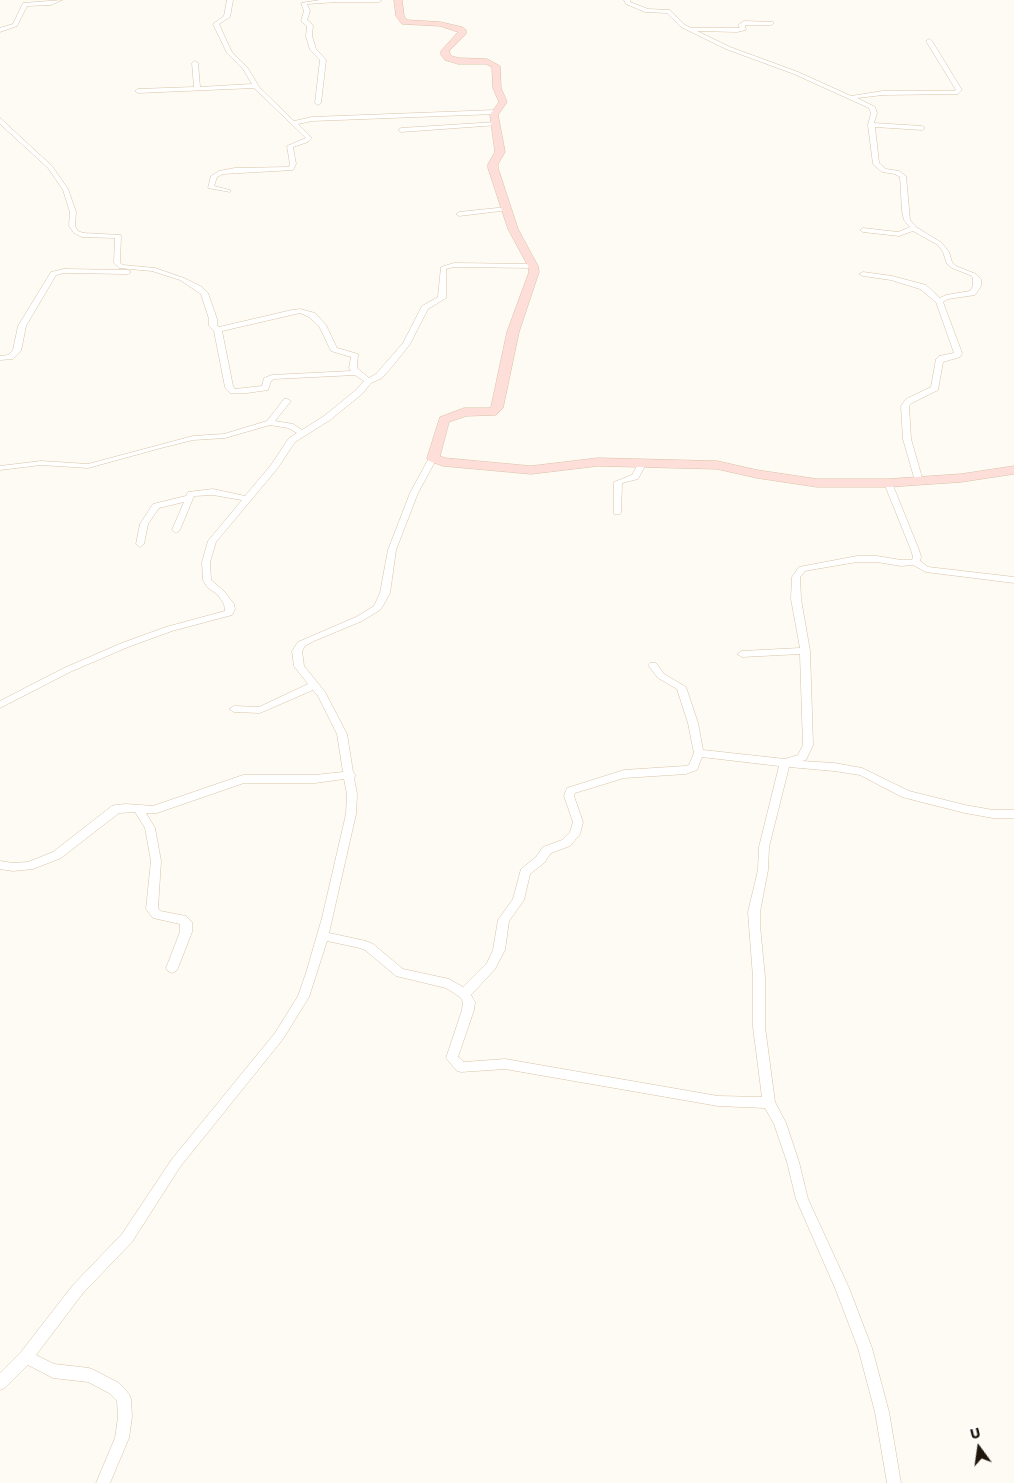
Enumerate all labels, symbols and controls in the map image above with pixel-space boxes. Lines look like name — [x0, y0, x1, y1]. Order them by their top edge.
north arrow — [954, 1423, 1004, 1473]
text: U — [968, 1423, 983, 1444]

